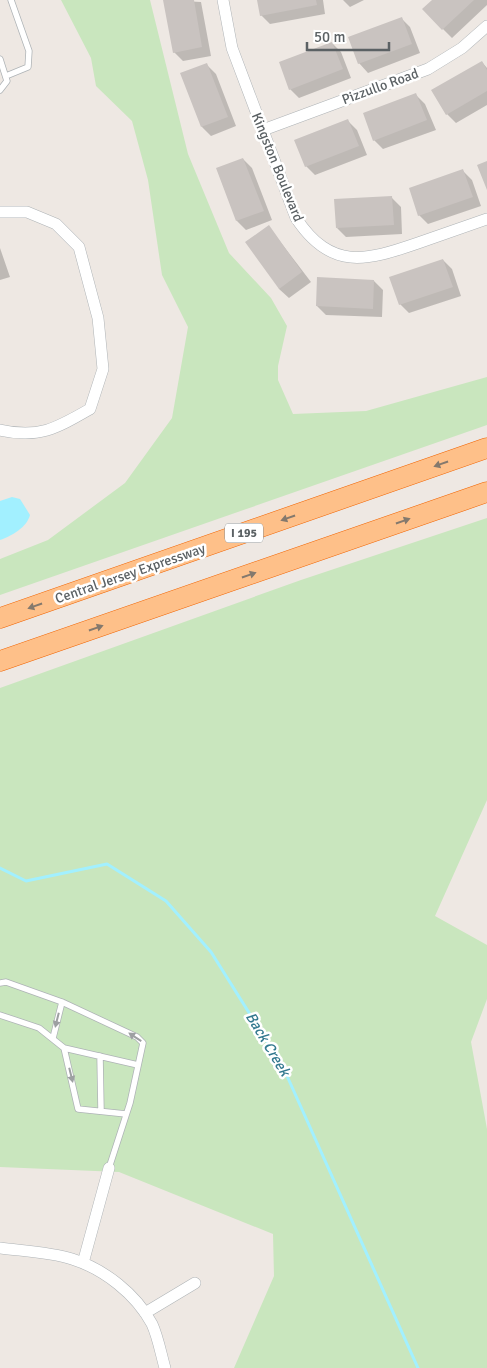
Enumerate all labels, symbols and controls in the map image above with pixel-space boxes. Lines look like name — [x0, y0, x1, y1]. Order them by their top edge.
scale bar — [307, 20, 390, 52]
text: 50 m — [314, 28, 345, 46]
street label: Pizzullo Road — [340, 65, 421, 108]
street label: Kingston Boulevard — [248, 110, 307, 224]
one-way arrow — [433, 460, 448, 468]
one-way arrow — [280, 514, 295, 522]
one-way arrow — [395, 517, 410, 524]
road number: I 195 — [225, 524, 263, 542]
street label: Central Jersey Expressway — [53, 540, 208, 607]
one-way arrow — [242, 571, 257, 578]
one-way arrow — [27, 602, 42, 610]
one-way arrow — [89, 624, 104, 632]
water label: Back Creek — [242, 1009, 295, 1080]
one-way arrow — [53, 1013, 61, 1028]
one-way arrow — [128, 1033, 142, 1042]
one-way arrow — [67, 1068, 75, 1083]

